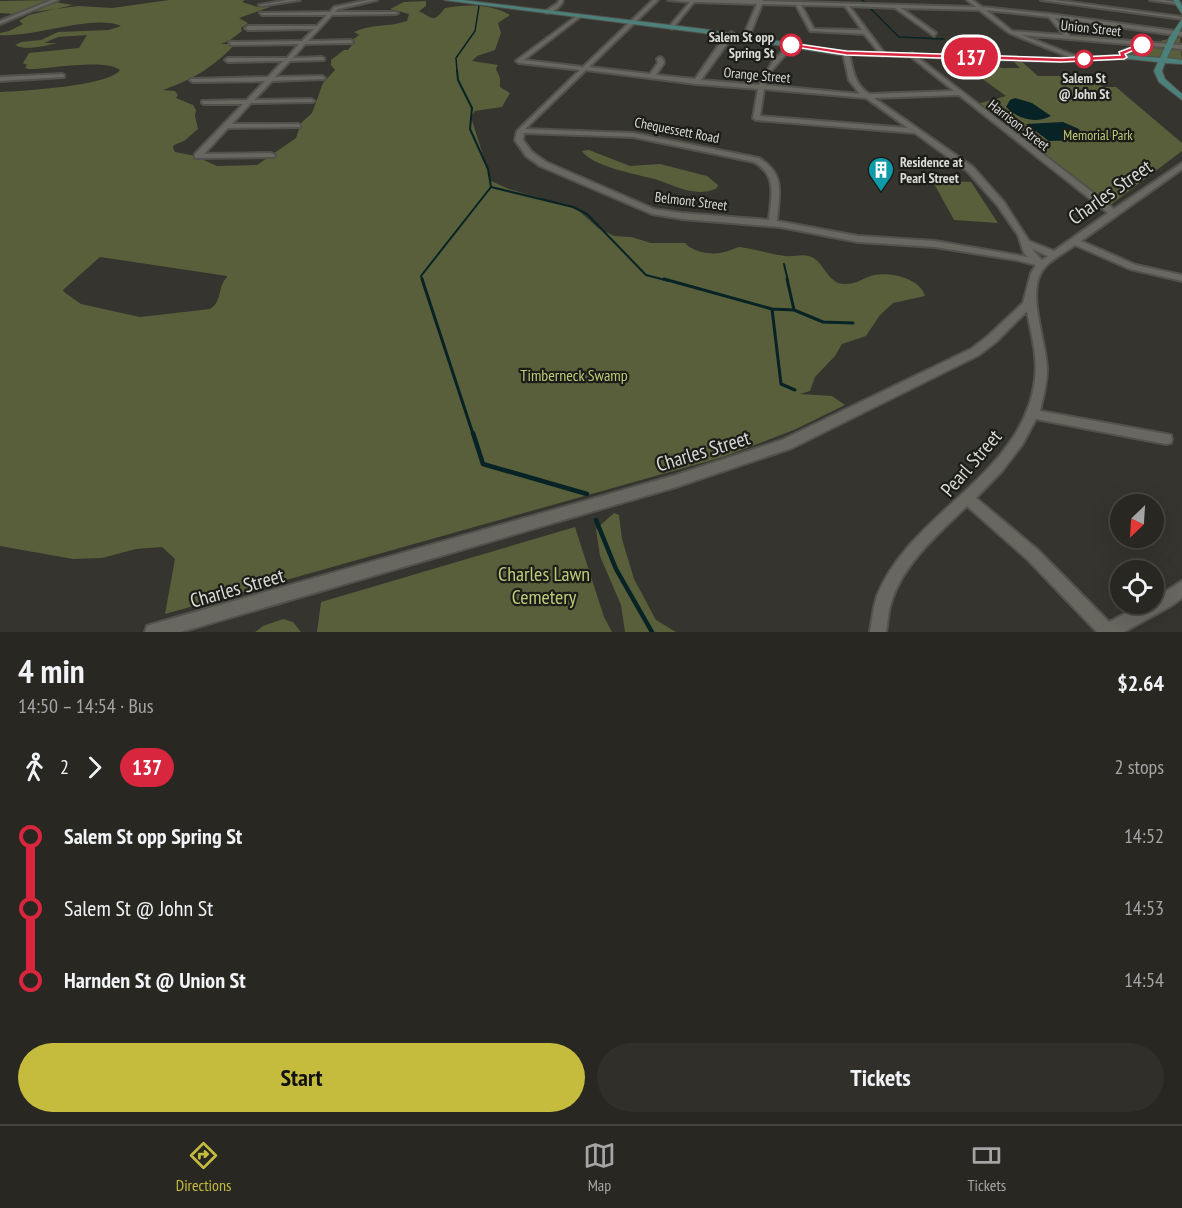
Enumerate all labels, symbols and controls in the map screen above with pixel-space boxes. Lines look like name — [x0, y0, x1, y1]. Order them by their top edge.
street label: Union Street — [1060, 16, 1122, 40]
place label: Salem St opp Spring St — [709, 28, 774, 62]
marker: Salem St opp Spring St — [780, 34, 802, 56]
unlabelled marker — [1131, 34, 1153, 56]
line badge: 137 — [936, 38, 1006, 76]
text: 137 — [956, 44, 986, 71]
marker: Salem St @ John St — [1075, 50, 1093, 68]
street label: Orange Street — [723, 63, 791, 87]
place label: Salem St @ John St — [1058, 69, 1110, 103]
street label: Harrison Street — [985, 96, 1053, 155]
street label: Chequessett Road — [633, 113, 721, 147]
park label: Memorial Park — [1063, 126, 1133, 144]
place label: Residence at Pearl Street — [900, 153, 962, 187]
street label: Charles Street — [1063, 153, 1157, 230]
building icon: Residence at Pearl Street — [866, 155, 896, 193]
street label: Belmont Street — [654, 188, 728, 214]
park label: Timberneck Swamp — [520, 365, 628, 385]
street label: Charles Street — [653, 424, 754, 478]
street label: Pearl Street — [935, 424, 1008, 502]
north arrow — [1110, 494, 1164, 548]
map controls — [1110, 494, 1164, 614]
button: locate — [1110, 560, 1164, 614]
park label: Charles Lawn Cemetery — [498, 561, 590, 610]
street label: Charles Street — [187, 562, 288, 614]
text: 4 min — [18, 649, 85, 692]
text: $2.64 — [1117, 669, 1164, 697]
text: 14:50 – 14:54 · Bus — [18, 693, 153, 719]
icon: walk — [18, 751, 51, 784]
icon: forward — [78, 751, 111, 784]
text: 2 — [60, 754, 69, 780]
text: 137 — [132, 754, 162, 781]
text: 2 stops — [1115, 754, 1164, 780]
text: Salem St opp Spring St — [64, 822, 242, 850]
text: 14:52 — [1124, 823, 1164, 849]
text: Salem St @ John St — [64, 894, 213, 922]
text: 14:53 — [1124, 895, 1164, 921]
text: Harnden St @ Union St — [64, 966, 246, 994]
text: 14:54 — [1124, 967, 1164, 993]
button: Start — [18, 1043, 585, 1112]
button: Tickets — [597, 1043, 1164, 1112]
tab: Directions — [176, 1139, 231, 1195]
tab: Map — [583, 1139, 616, 1195]
tab: Tickets — [967, 1139, 1006, 1195]

